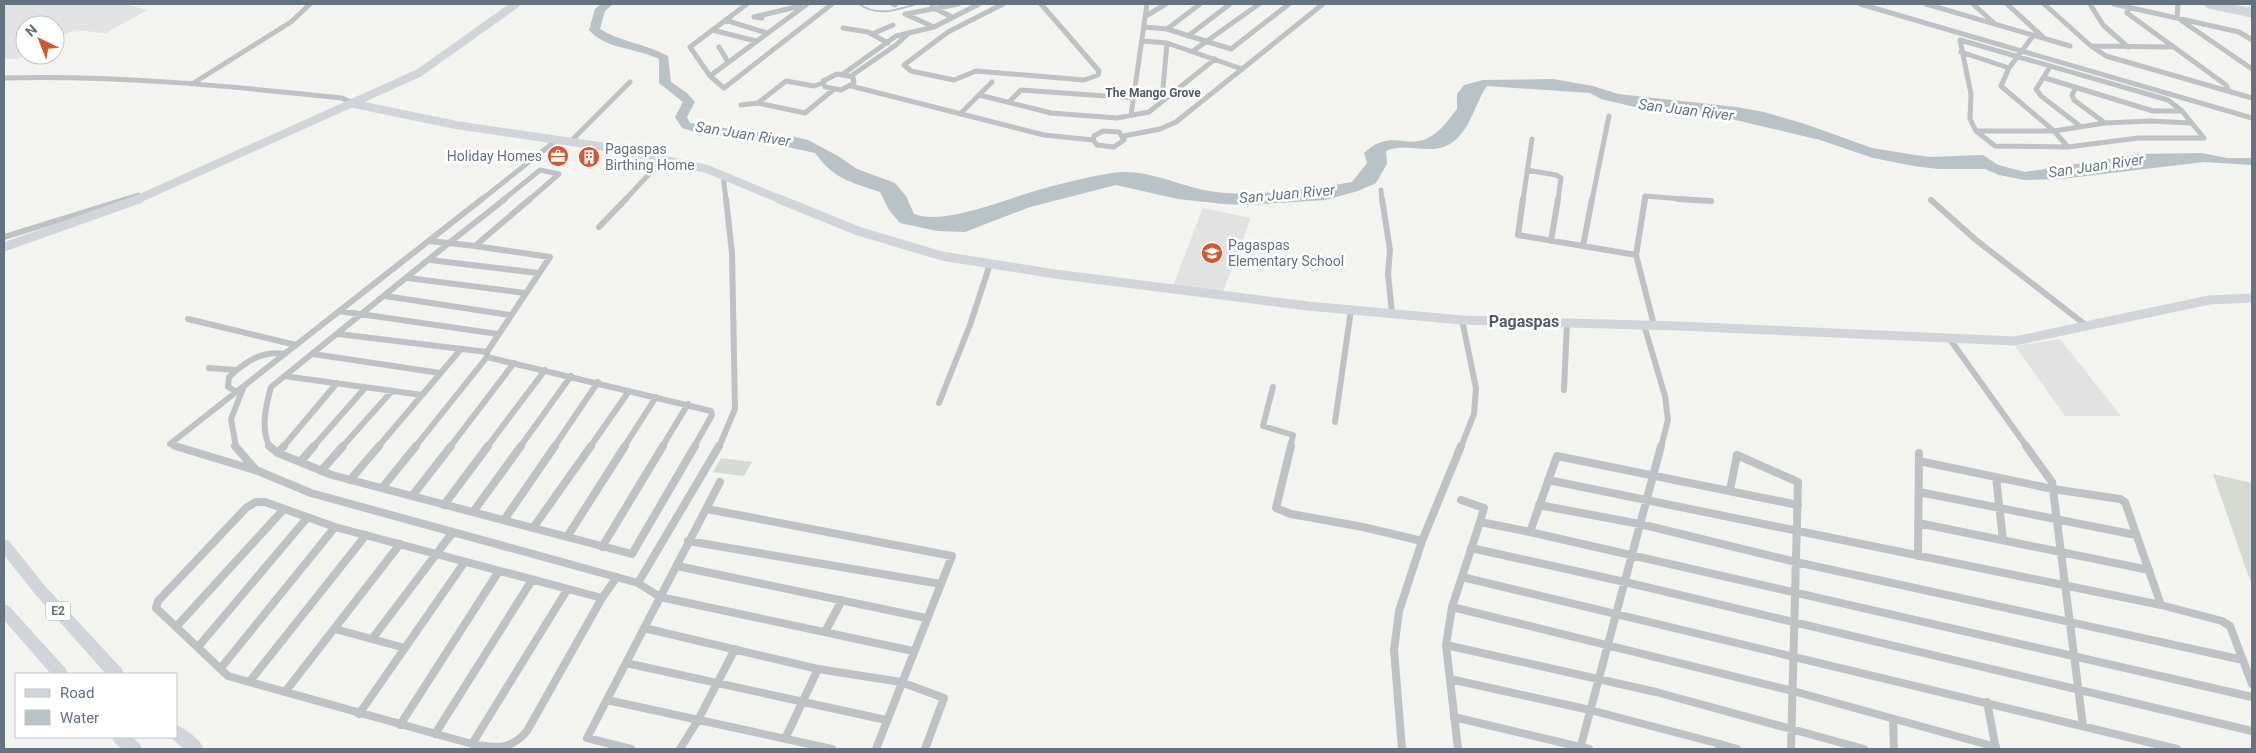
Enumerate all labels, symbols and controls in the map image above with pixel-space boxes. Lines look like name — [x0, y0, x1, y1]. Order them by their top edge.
north arrow — [15, 15, 65, 65]
text: N — [22, 21, 40, 40]
district label: The Mango Grove — [1105, 86, 1201, 100]
water label: San Juan River — [1637, 95, 1736, 125]
water label: San Juan River — [694, 118, 793, 151]
place label: Pagaspas Birthing Home — [605, 141, 695, 173]
office icon: Holiday Homes — [546, 144, 570, 168]
building icon: Pagaspas Birthing Home — [577, 145, 601, 169]
place label: Holiday Homes — [447, 148, 542, 164]
water label: San Juan River — [2047, 150, 2146, 182]
water label: San Juan River — [1238, 181, 1337, 207]
place label: Pagaspas Elementary School — [1228, 237, 1344, 269]
school or university icon: Pagaspas Elementary School — [1200, 241, 1224, 265]
district label: Pagaspas — [1489, 312, 1559, 331]
road number: E2 — [46, 602, 70, 620]
legend — [15, 673, 178, 738]
text: Road — [60, 684, 94, 702]
text: Water — [60, 709, 99, 727]

